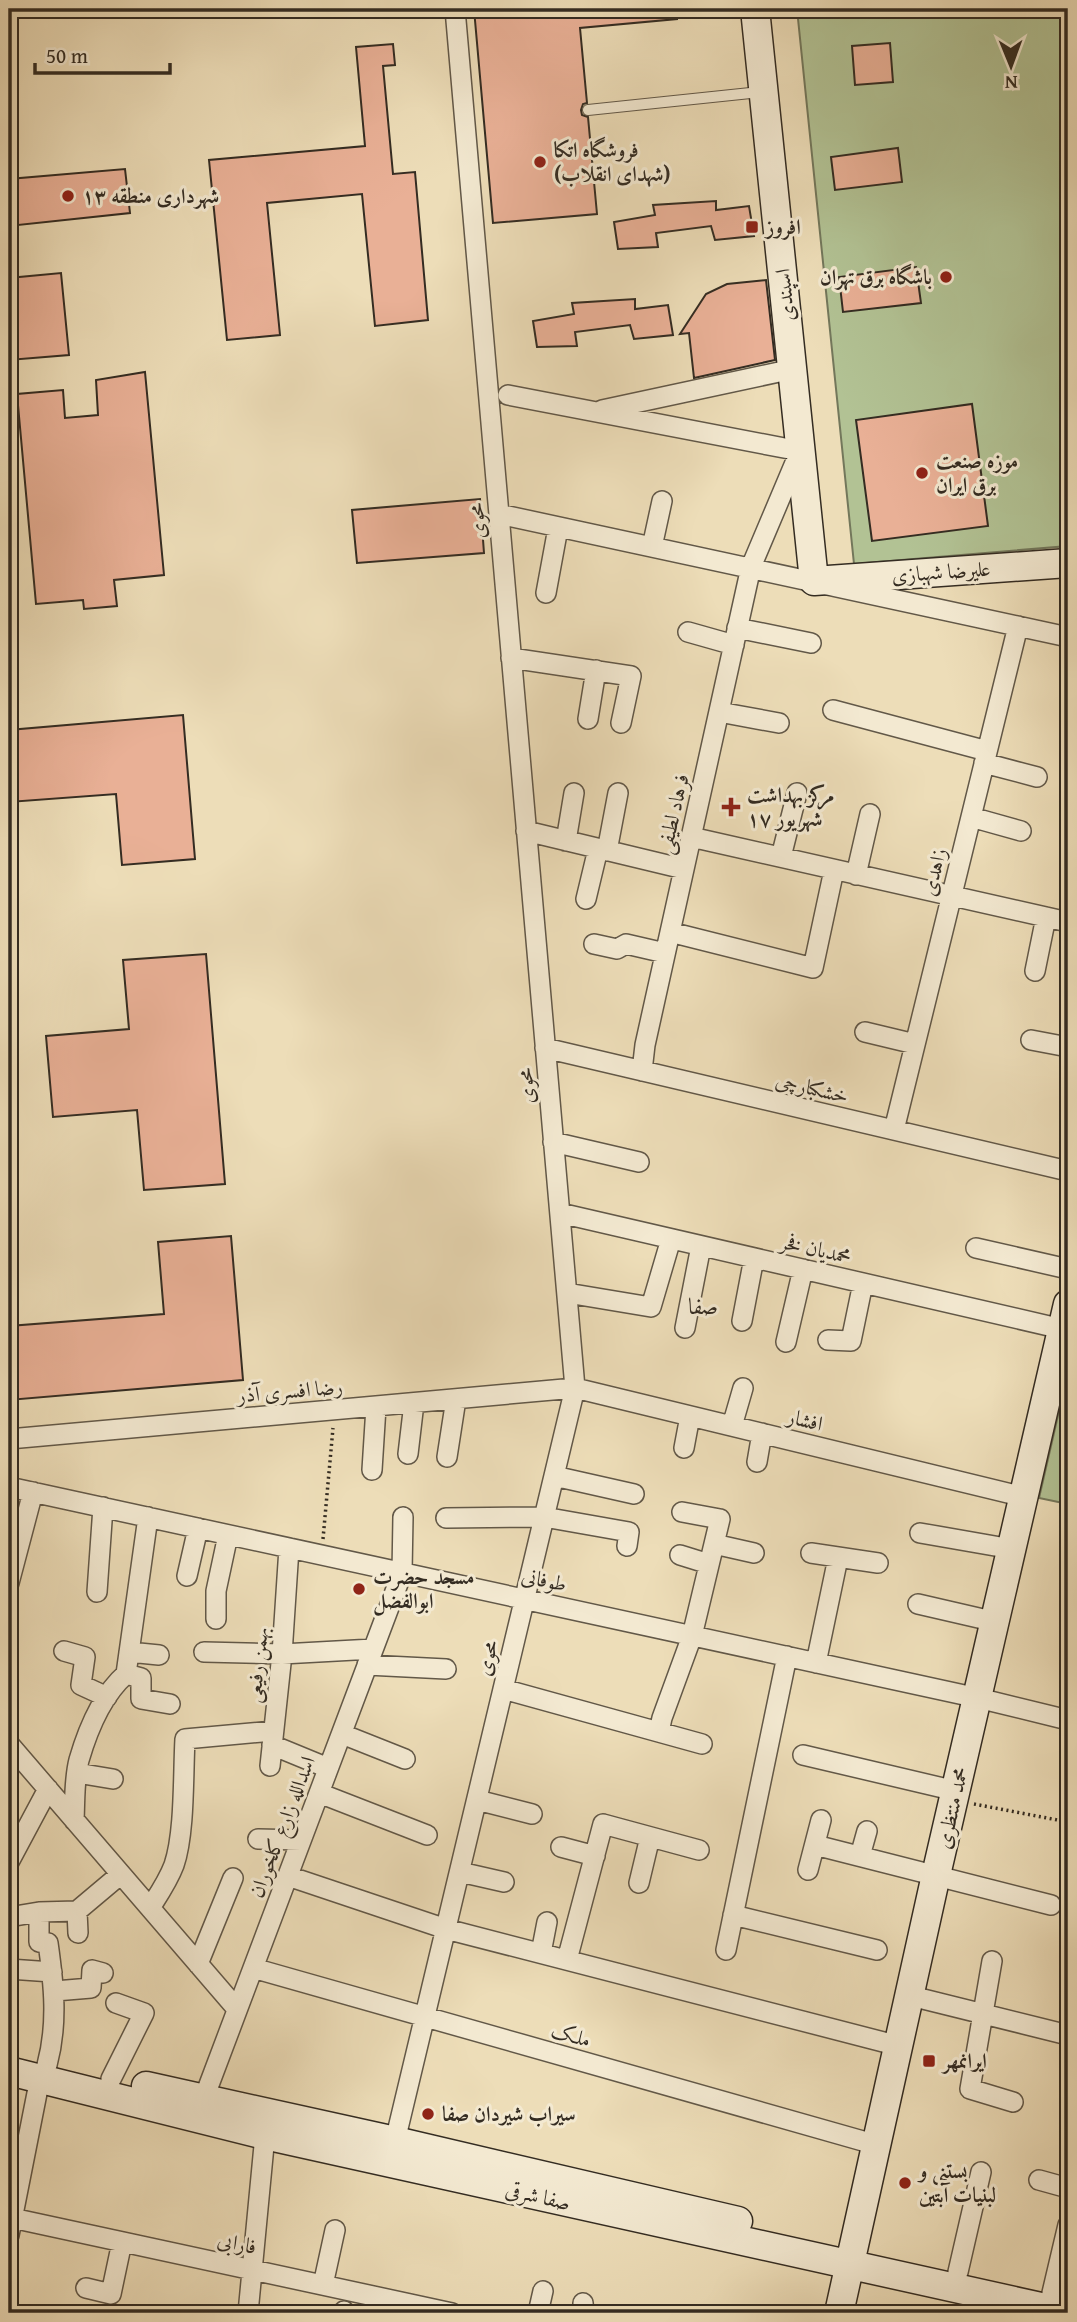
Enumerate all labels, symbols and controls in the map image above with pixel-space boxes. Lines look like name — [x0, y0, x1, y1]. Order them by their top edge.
scale bar — [35, 32, 170, 76]
north arrow — [976, 32, 1046, 102]
text: 50 m — [46, 40, 88, 71]
text: N — [1004, 69, 1018, 97]
place label: فروشگاه اتکا (شهدای انقلاب) — [554, 134, 671, 189]
marker: فروشگاه اتکا (شهدای انقلاب) — [532, 154, 548, 170]
place label: شهرداری منطقه ۱۳ — [82, 180, 219, 211]
marker: شهرداری منطقه ۱۳ — [60, 188, 76, 204]
place label: افروز — [764, 211, 801, 242]
marker: افروز — [744, 219, 760, 235]
place label: باشگاه برق تهران — [820, 261, 932, 292]
street label: اسپندی — [766, 267, 803, 323]
marker: باشگاه برق تهران — [938, 269, 954, 285]
place label: موزه صنعت برق ایران — [936, 445, 1018, 500]
marker: موزه صنعت برق ایران — [914, 465, 930, 481]
street label: محوی — [459, 501, 494, 540]
street label: علیرضا شهبازی — [890, 553, 992, 590]
street label: فرهاد لطیفی — [648, 771, 697, 857]
place label: مرکز بهداشت ۱۷ شهریور — [747, 779, 834, 834]
marker: مرکز بهداشت ۱۷ شهریور — [721, 797, 741, 817]
street label: زاهدی — [913, 845, 954, 899]
street label: خشکبارچی — [772, 1064, 852, 1111]
street label: محوی — [508, 1066, 543, 1105]
street label: محمدیان فخر — [776, 1225, 855, 1272]
district label: صفا — [688, 1289, 718, 1322]
street label: رضا افسری آذر — [234, 1370, 344, 1411]
street label: افشار — [782, 1400, 826, 1439]
street label: طوفانی — [519, 1560, 570, 1599]
place label: مسجد حضرت ابوالفضل — [373, 1561, 474, 1616]
marker: مسجد حضرت ابوالفضل — [351, 1581, 367, 1597]
street label: بهمن رفیعی — [237, 1625, 276, 1705]
street label: محوی — [467, 1637, 506, 1679]
street label: اسدالله زارع کلخوران — [240, 1751, 326, 1903]
street label: محمد منتظری — [927, 1764, 976, 1852]
street label: ملک — [548, 2014, 595, 2055]
place label: ایرانمهر — [941, 2045, 987, 2076]
marker: ایرانمهر — [921, 2053, 937, 2069]
place label: سیراب شیردان صفا — [442, 2098, 576, 2129]
marker: سیراب شیردان صفا — [420, 2106, 436, 2122]
place label: بستنی و لبنیات آبتین — [917, 2155, 996, 2210]
street label: صفا شرقی — [503, 2173, 574, 2218]
marker: بستنی و لبنیات آبتین — [897, 2175, 913, 2191]
street label: فارابی — [215, 2223, 260, 2262]

